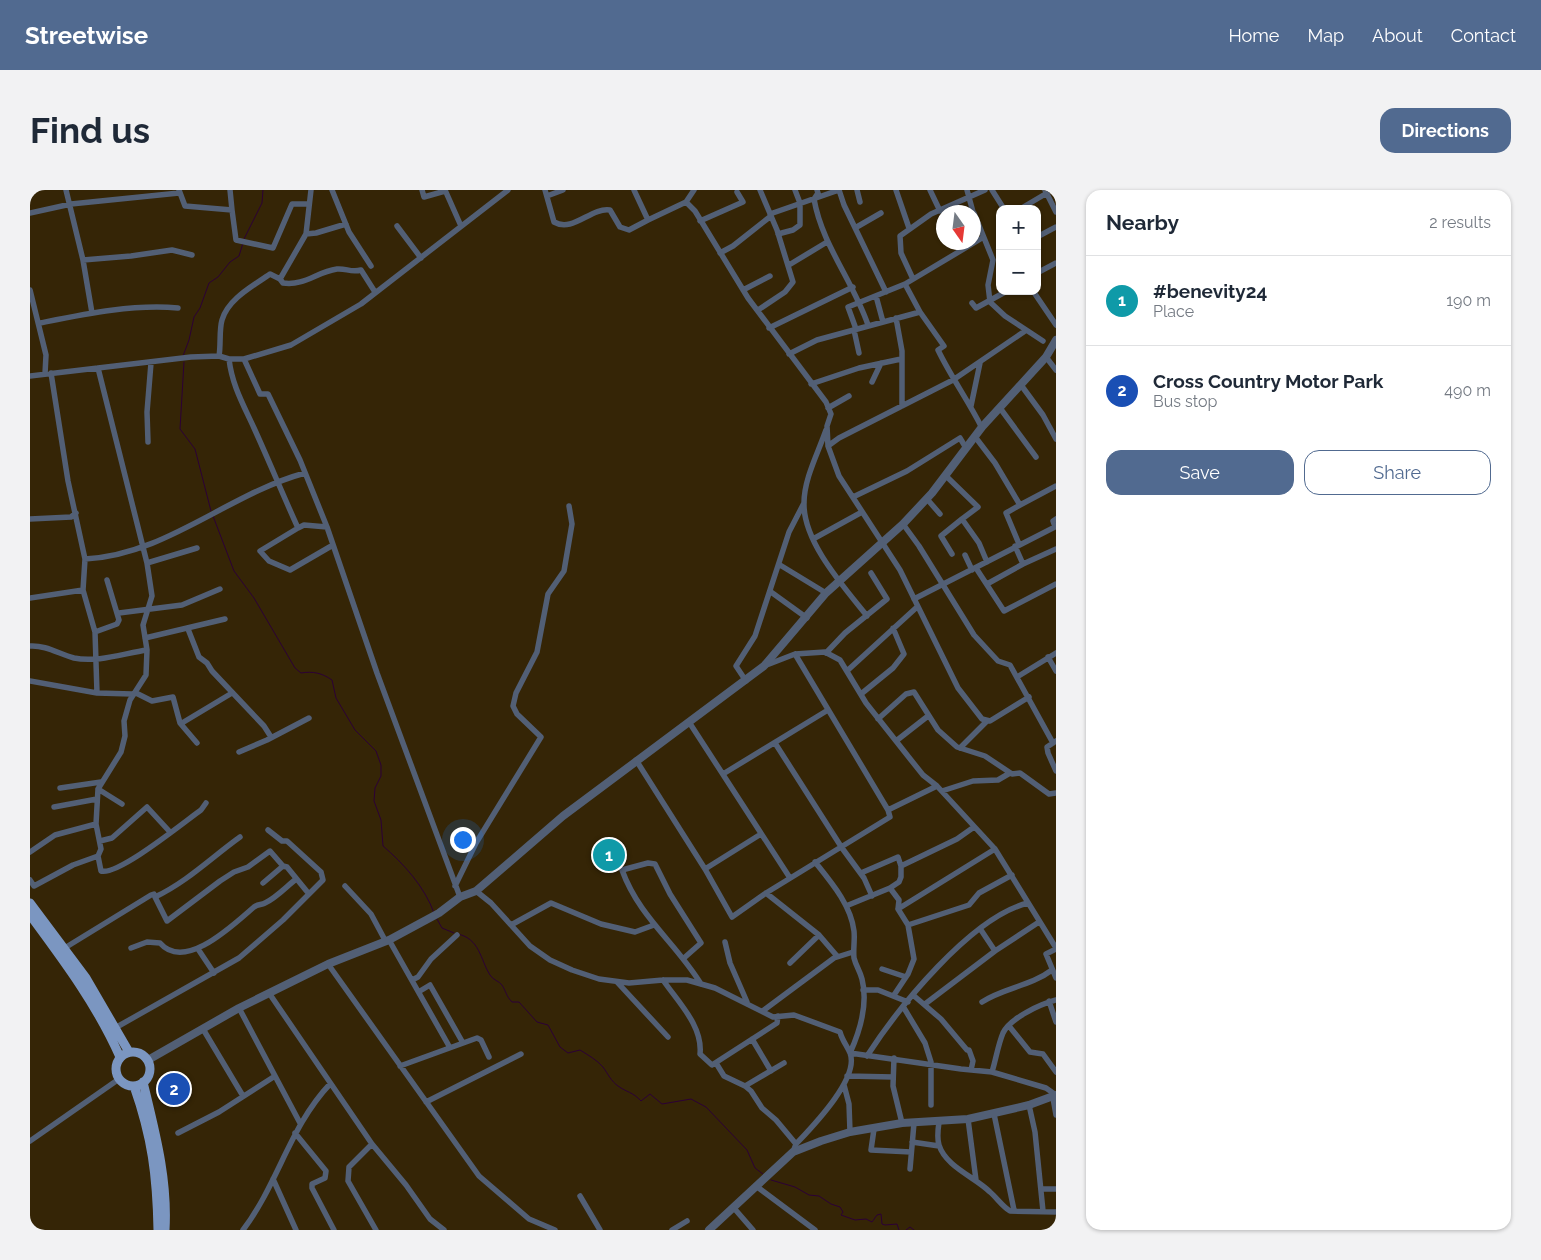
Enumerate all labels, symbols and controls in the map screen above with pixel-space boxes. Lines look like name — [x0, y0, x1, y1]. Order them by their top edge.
text: Streetwise — [25, 21, 148, 50]
text: Home — [1228, 25, 1279, 46]
text: Map — [1307, 25, 1344, 46]
text: About — [1372, 25, 1423, 46]
text: Contact — [1451, 25, 1516, 46]
button: Directions — [1380, 108, 1511, 153]
text: Find us — [30, 110, 150, 151]
north arrow — [936, 205, 981, 250]
map controls — [996, 205, 1041, 295]
button: + — [996, 205, 1041, 250]
text: Nearby — [1106, 210, 1179, 235]
text: 2 results — [1429, 213, 1491, 232]
button: − — [996, 250, 1041, 295]
text: #benevity24 — [1153, 280, 1267, 302]
text: 1 — [1118, 291, 1126, 310]
text: 190 m — [1446, 291, 1491, 310]
text: Place — [1153, 302, 1194, 321]
text: Cross Country Motor Park — [1153, 370, 1383, 392]
text: 2 — [1117, 381, 1127, 400]
text: 490 m — [1444, 381, 1491, 400]
text: Bus stop — [1153, 392, 1217, 411]
button: Save — [1106, 450, 1294, 495]
button: Share — [1304, 450, 1491, 495]
your location — [450, 827, 476, 853]
pin: 1 — [593, 836, 625, 874]
pin: 2 — [158, 1070, 190, 1108]

